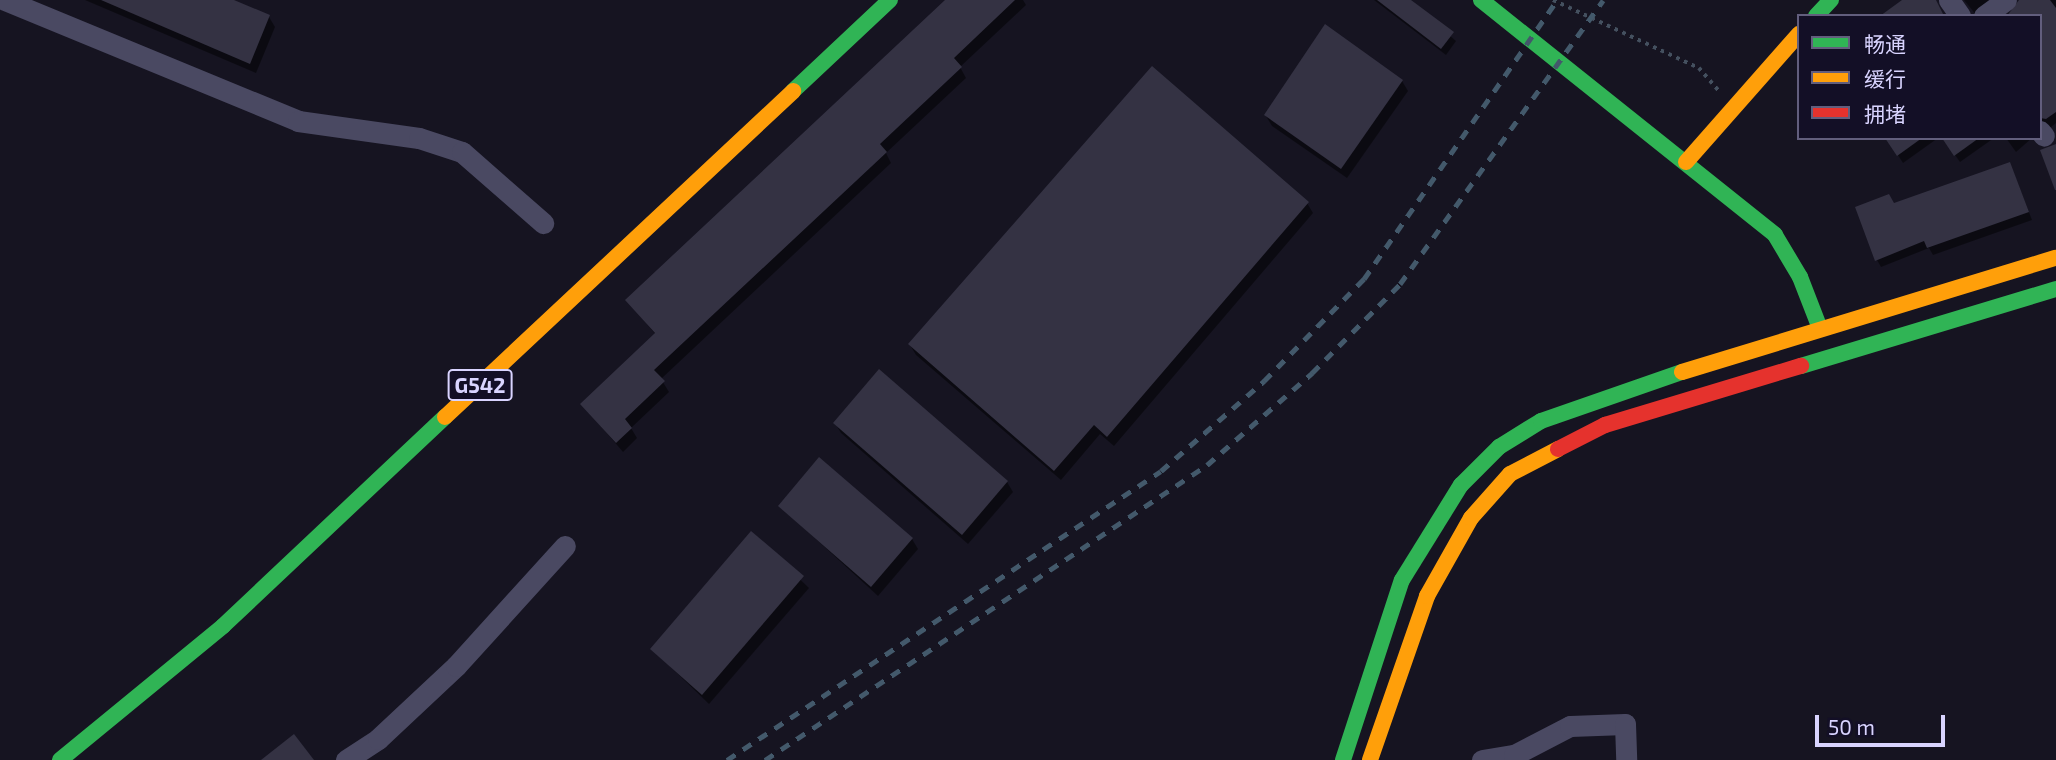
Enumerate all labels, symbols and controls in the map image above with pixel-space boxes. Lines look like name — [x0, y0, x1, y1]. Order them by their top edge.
legend — [1797, 14, 2042, 140]
text: 畅通 — [1864, 31, 1906, 56]
text: 缓行 — [1864, 66, 1906, 91]
text: 拥堵 — [1864, 101, 1906, 126]
road number: G542 — [447, 368, 513, 402]
scale bar — [1818, 700, 1948, 744]
text: 50 m — [1828, 714, 1875, 739]

